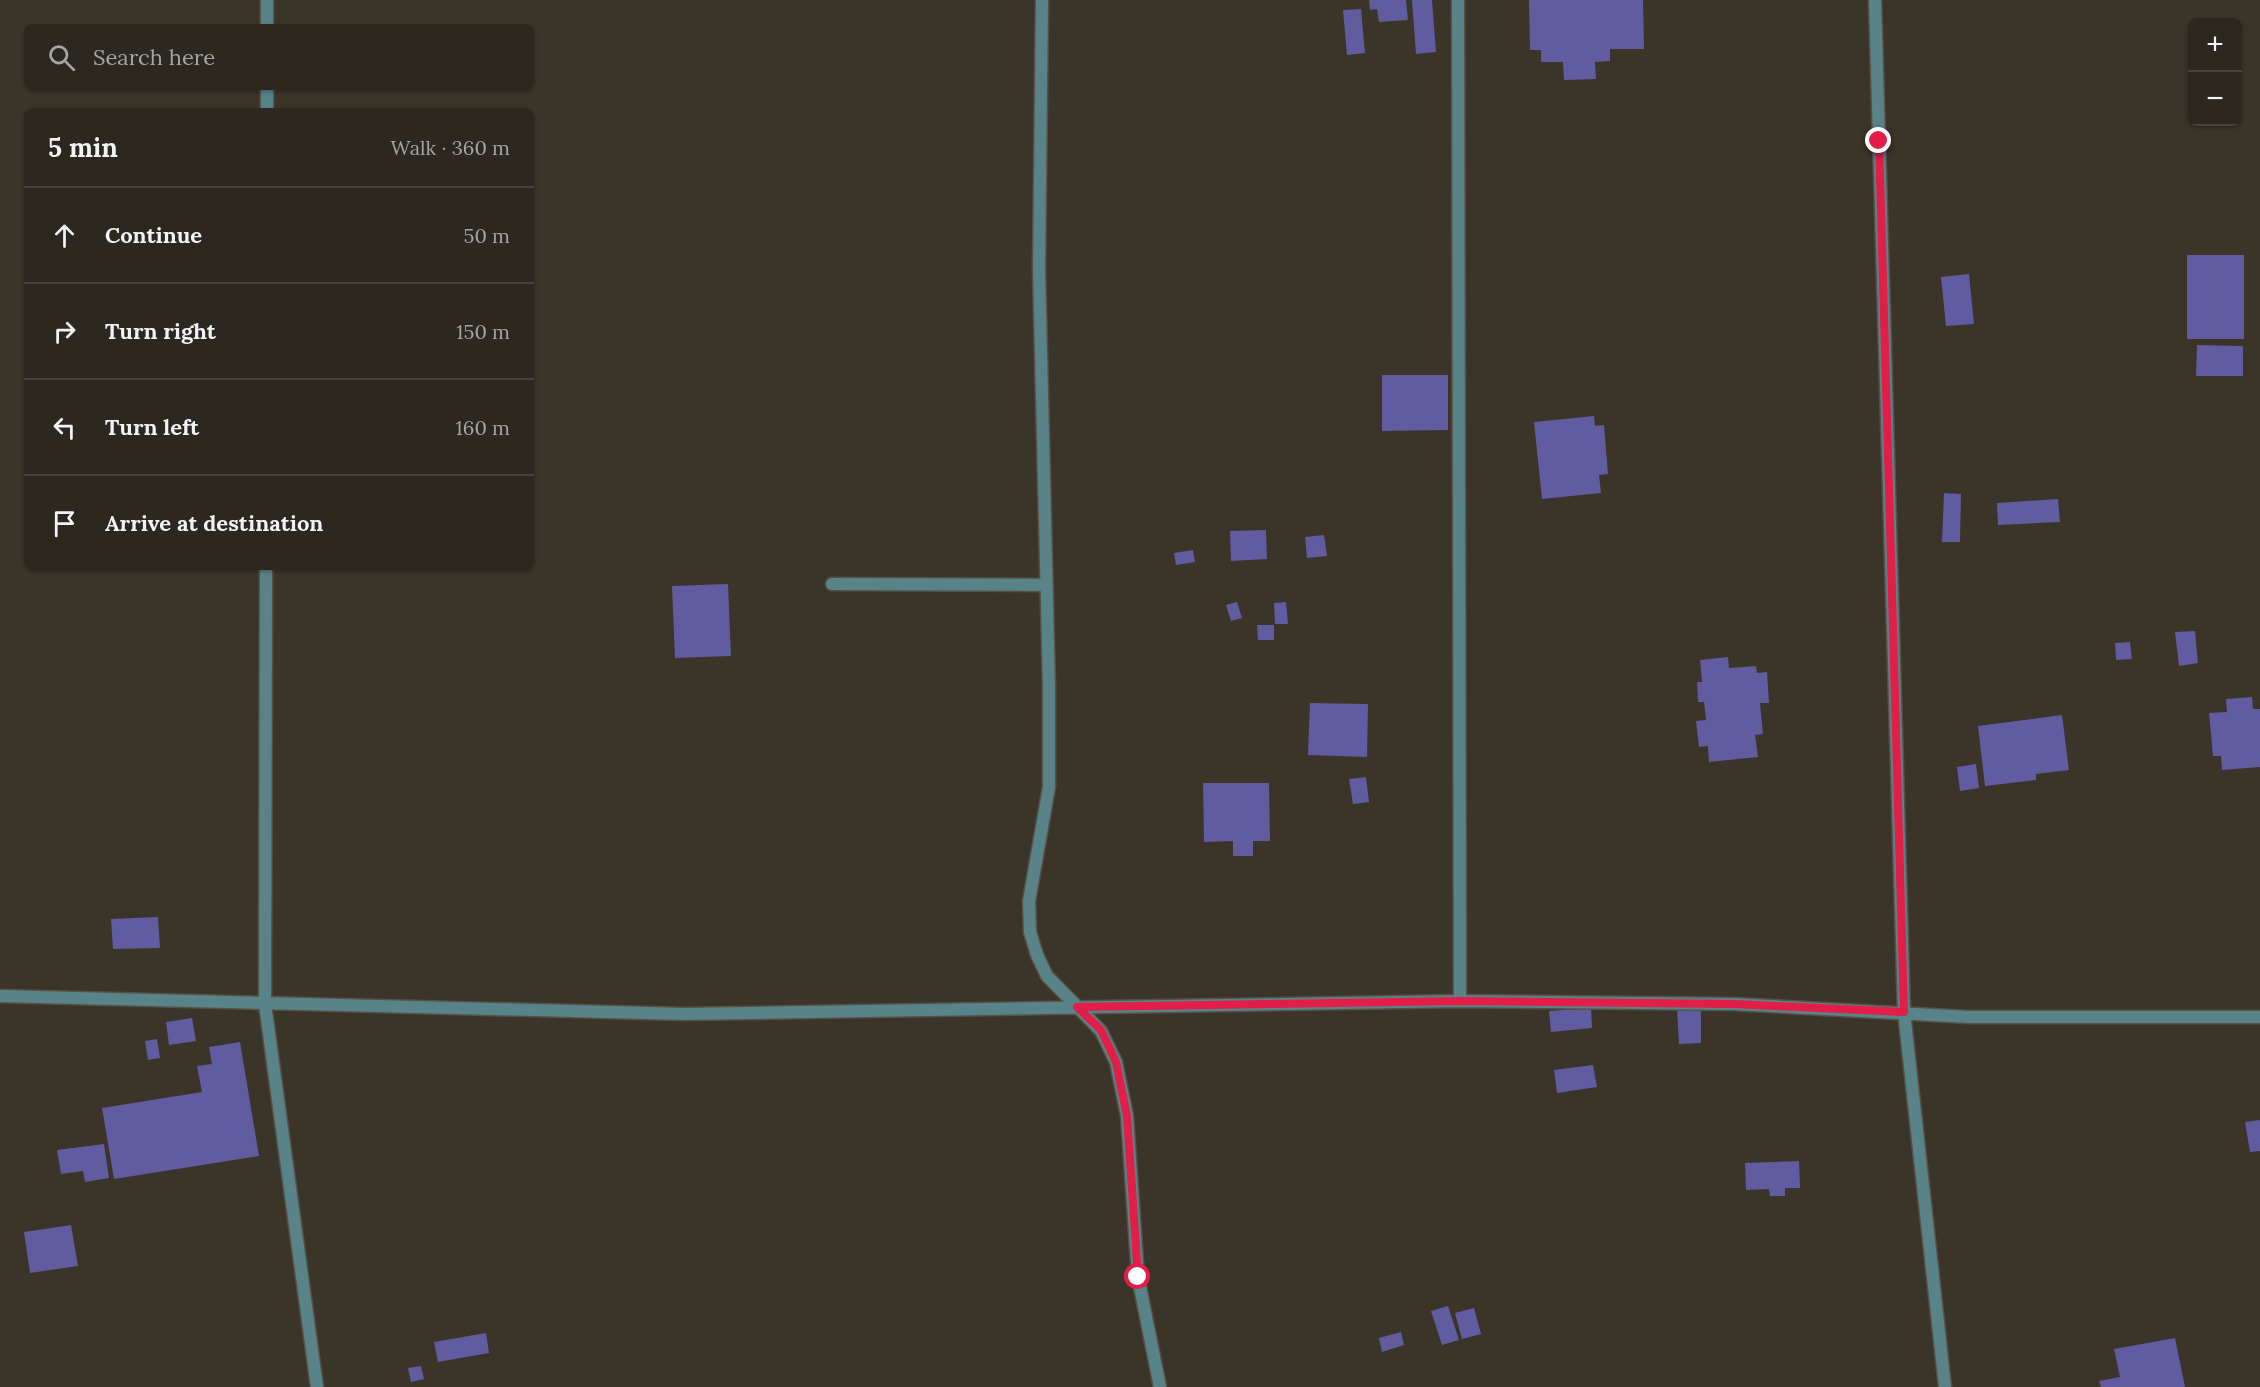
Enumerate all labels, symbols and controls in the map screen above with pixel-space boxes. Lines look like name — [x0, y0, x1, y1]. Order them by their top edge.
map controls — [2188, 18, 2242, 126]
button: + — [2188, 18, 2242, 72]
search box — [24, 24, 534, 90]
icon: search — [45, 41, 78, 74]
text: Search here — [93, 43, 215, 71]
button: − — [2188, 72, 2242, 126]
route end — [1865, 127, 1891, 153]
text: 5 min — [48, 131, 118, 164]
text: Walk · 360 m — [391, 135, 510, 160]
icon: ahead — [48, 219, 81, 252]
text: Continue — [105, 221, 202, 249]
text: 50 m — [464, 223, 510, 248]
icon: right — [48, 315, 81, 348]
text: Turn right — [105, 317, 216, 345]
text: 150 m — [456, 319, 510, 344]
icon: left — [48, 411, 81, 444]
text: Turn left — [105, 413, 199, 441]
text: 160 m — [456, 415, 510, 440]
icon: arrive — [48, 507, 81, 540]
text: Arrive at destination — [105, 509, 323, 537]
route start — [1124, 1263, 1150, 1289]

